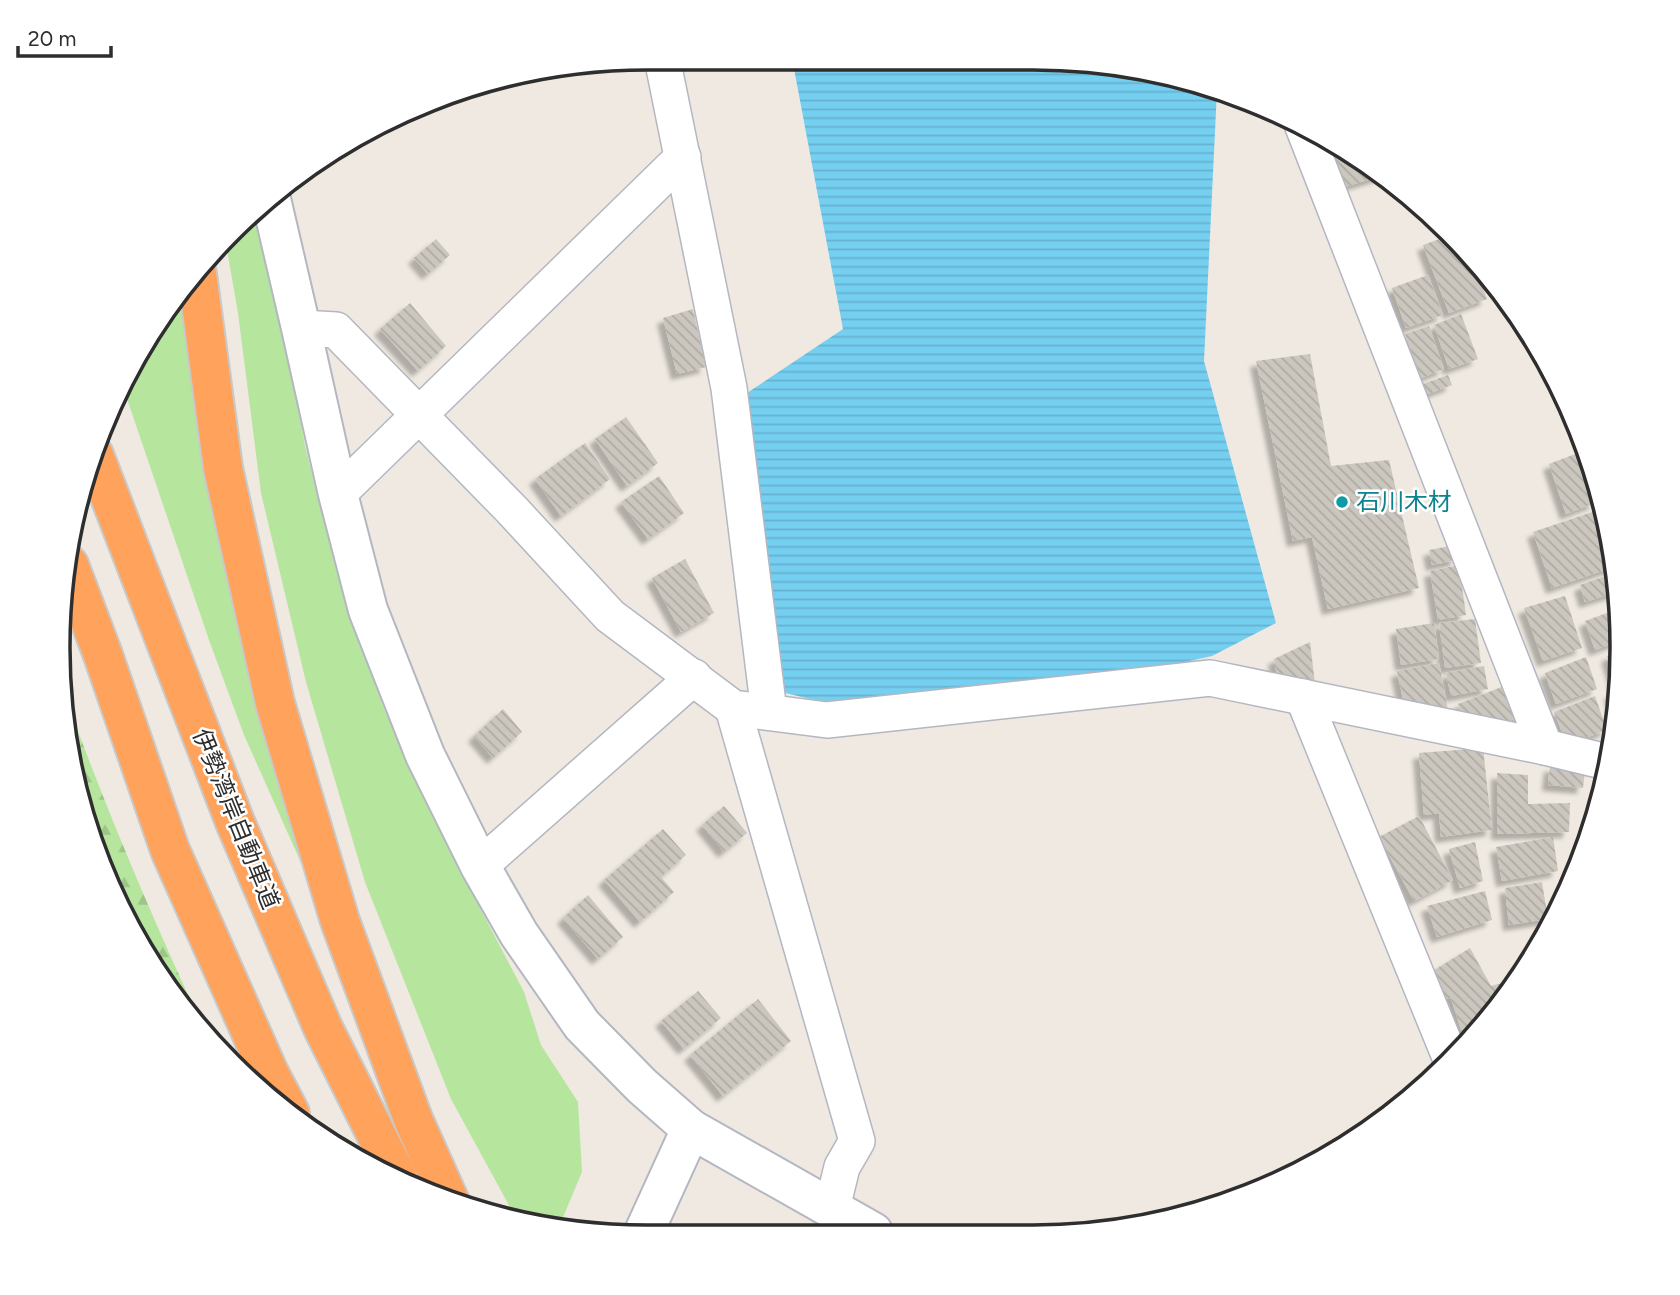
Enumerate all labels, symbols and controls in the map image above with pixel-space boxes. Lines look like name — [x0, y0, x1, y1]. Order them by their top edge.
scale bar — [18, 14, 110, 58]
text: 20 m — [28, 26, 76, 51]
place label: 石川木材 — [1356, 487, 1452, 516]
marker: 石川木材 — [1334, 494, 1350, 510]
street label: 伊勢湾岸自動車道 — [187, 724, 286, 913]

